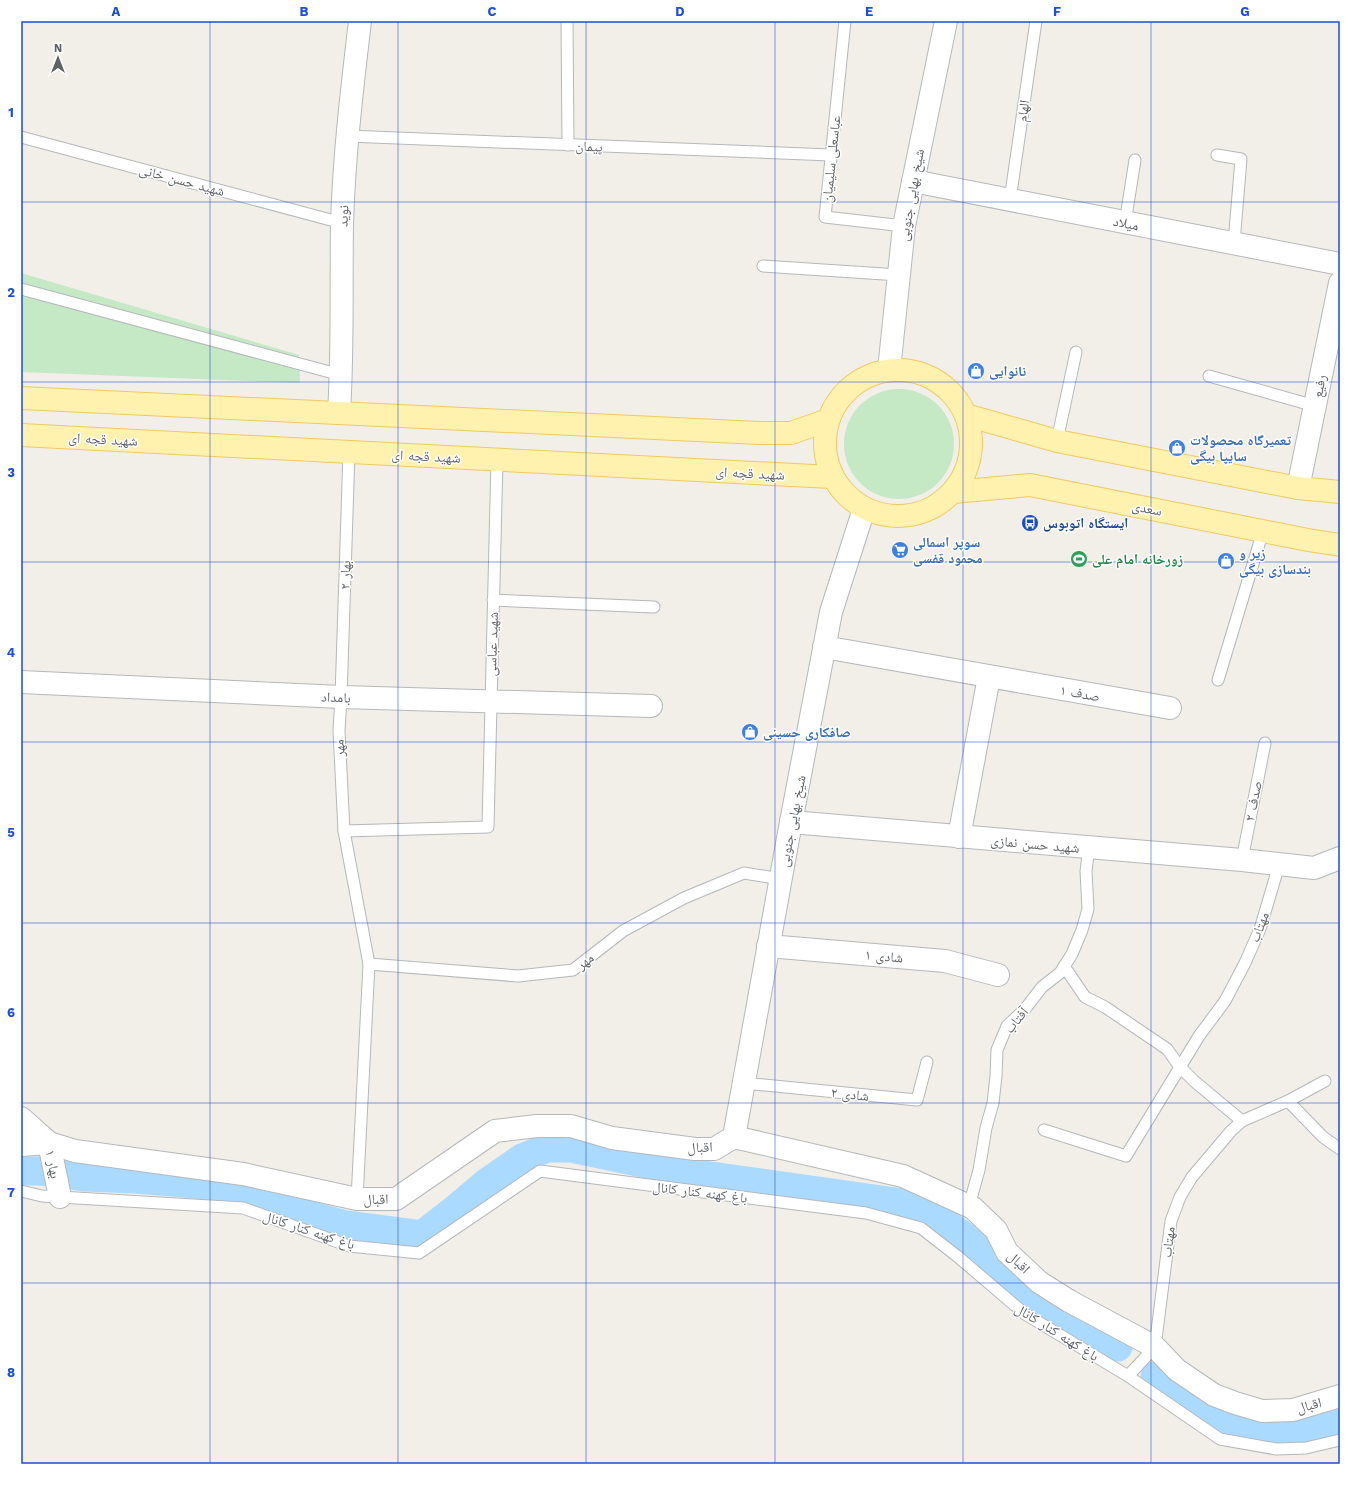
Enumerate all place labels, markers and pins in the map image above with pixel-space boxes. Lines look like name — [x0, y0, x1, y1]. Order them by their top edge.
shop icon: نانوایی — [966, 361, 986, 381]
place label: نانوایی — [989, 363, 1026, 380]
place label: تعمیرگاه محصولات سایپا بیگی — [1190, 432, 1291, 465]
shop icon: تعمیرگاه محصولات سایپا بیگی — [1167, 438, 1187, 458]
bus stop icon: ایستگاه اتوبوس — [1020, 513, 1040, 533]
place label: ایستگاه اتوبوس — [1043, 515, 1128, 532]
place label: سوپر اسمالی محمود قفسی — [913, 534, 983, 567]
supermarket icon: سوپر اسمالی محمود قفسی — [890, 540, 910, 560]
place label: زیر و بندسازی بیگی — [1239, 545, 1311, 578]
sports icon: زورخانه امام علی — [1069, 549, 1089, 569]
place label: زورخانه امام علی — [1092, 551, 1183, 569]
shop icon: زیر و بندسازی بیگی — [1216, 551, 1236, 571]
shop icon: صافکاری حسینی — [740, 722, 760, 742]
place label: صافکاری حسینی — [763, 724, 851, 741]

